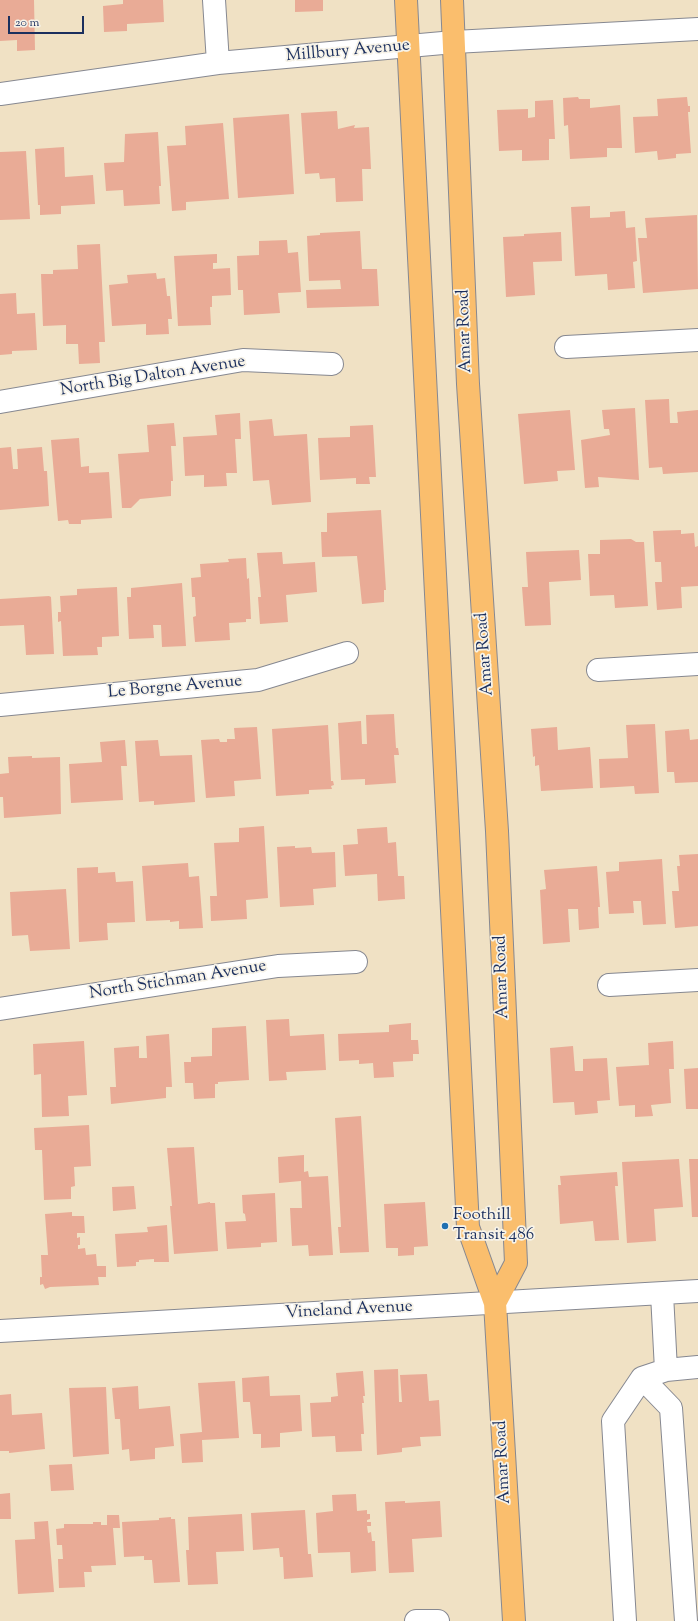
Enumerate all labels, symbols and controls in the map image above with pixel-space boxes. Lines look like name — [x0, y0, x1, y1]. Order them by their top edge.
scale bar — [10, 8, 86, 34]
text: 20 m — [15, 14, 39, 32]
street label: Millbury Avenue — [285, 36, 411, 68]
street label: Amar Road — [454, 289, 478, 373]
street label: North Big Dalton Avenue — [59, 352, 247, 402]
street label: Amar Road — [473, 612, 499, 696]
street label: Le Borgne Avenue — [107, 672, 243, 704]
street label: Amar Road — [491, 935, 515, 1019]
street label: North Stichman Avenue — [88, 957, 268, 1005]
place label: Foothill Transit 486 — [453, 1206, 534, 1246]
marker: Foothill Transit 486 — [440, 1221, 450, 1231]
street label: Vineland Avenue — [285, 1297, 413, 1325]
street label: Amar Road — [492, 1420, 516, 1504]

